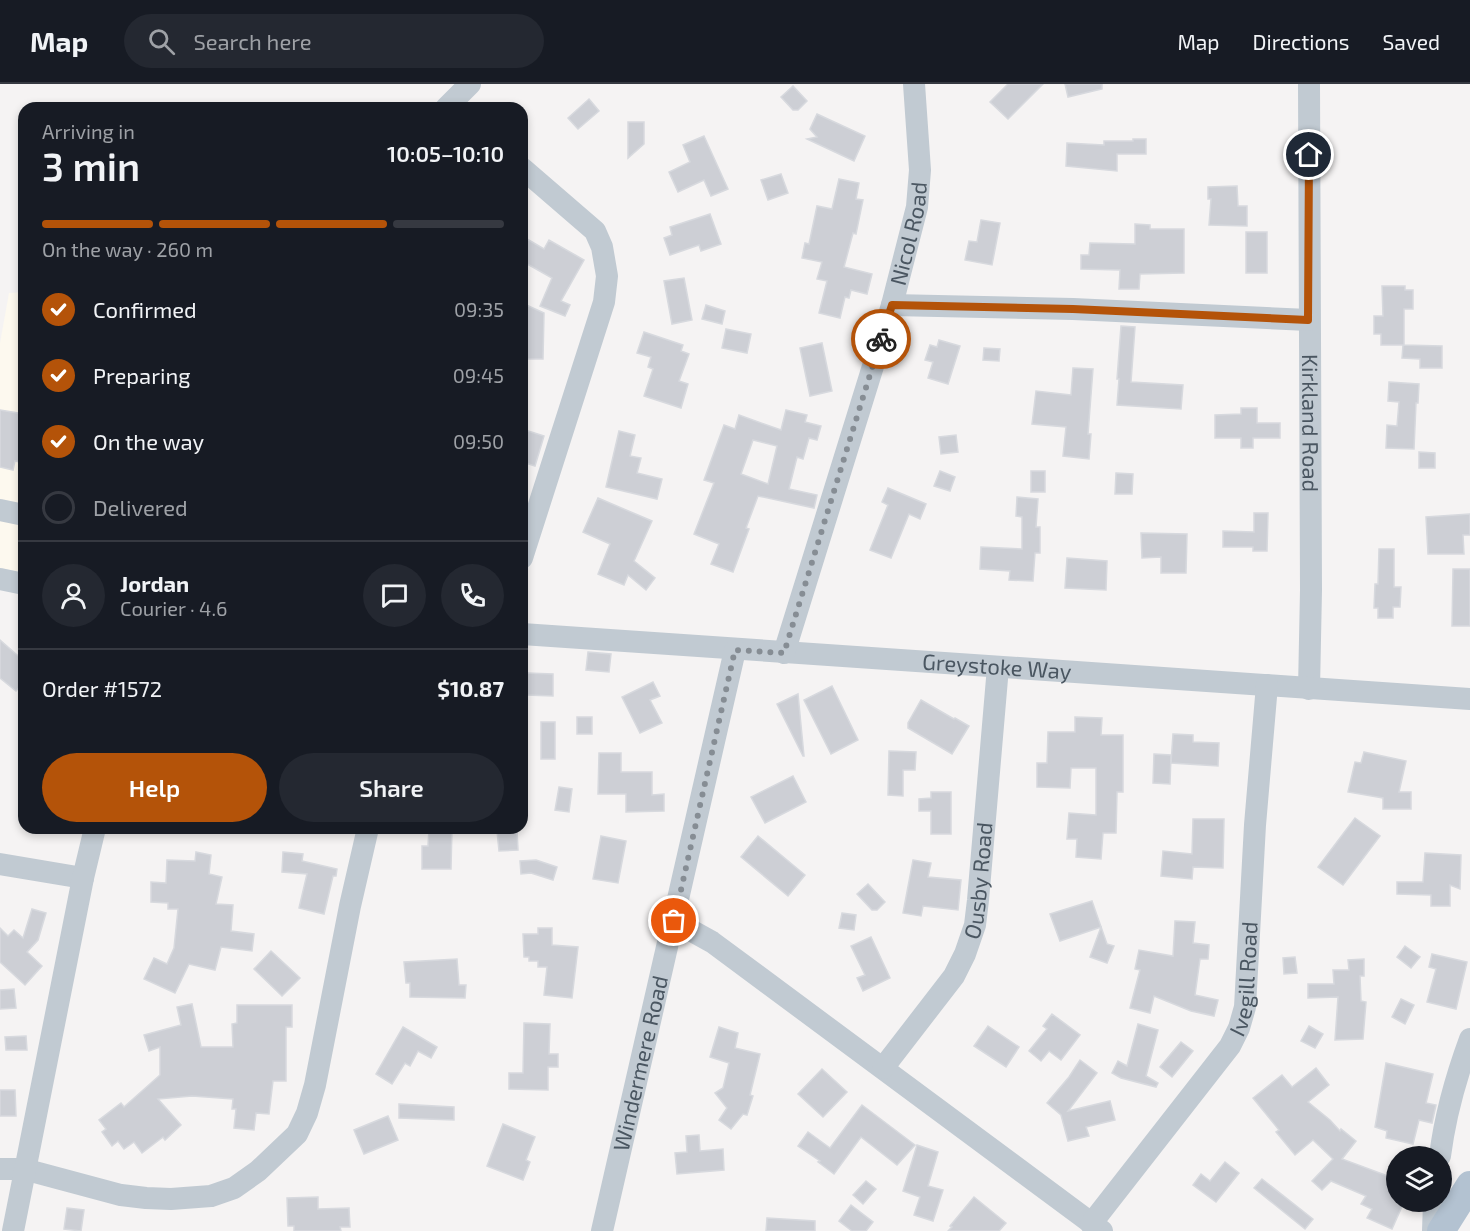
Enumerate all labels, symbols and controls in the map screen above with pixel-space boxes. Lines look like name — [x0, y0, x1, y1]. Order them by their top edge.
search box — [124, 14, 544, 68]
text: Map — [30, 24, 88, 58]
icon: search — [145, 25, 178, 58]
text: Search here — [193, 28, 312, 54]
text: Map — [1177, 29, 1220, 54]
text: Directions — [1253, 29, 1349, 54]
text: Saved — [1382, 29, 1440, 54]
text: Arriving in — [42, 119, 135, 143]
pin — [1283, 129, 1334, 180]
icon: home — [1292, 138, 1325, 171]
text: 10:05–10:10 — [387, 140, 504, 166]
text: 3 min — [42, 142, 140, 189]
street label: Nicol Road — [884, 181, 931, 288]
text: On the way · 260 m — [42, 237, 213, 261]
icon: check — [42, 293, 75, 326]
text: Confirmed — [93, 296, 197, 322]
text: 09:35 — [454, 297, 504, 321]
courier — [851, 309, 911, 369]
icon: bike — [865, 323, 898, 356]
street label: Kirkland Road — [1298, 354, 1325, 492]
icon: check — [42, 359, 75, 392]
text: Preparing — [93, 362, 191, 388]
text: 09:45 — [453, 363, 504, 387]
icon: check — [42, 425, 75, 458]
text: On the way — [93, 428, 204, 454]
text: 09:50 — [453, 429, 504, 453]
text: Delivered — [93, 494, 188, 520]
button: person — [42, 564, 105, 627]
button: chat — [363, 564, 426, 627]
button: phone — [441, 564, 504, 627]
text: Jordan — [120, 570, 189, 596]
text: Courier · 4.6 — [120, 596, 227, 620]
street label: Greystoke Way — [921, 647, 1073, 684]
text: Order #1572 — [42, 675, 162, 701]
text: $10.87 — [437, 675, 504, 701]
button: Help — [42, 753, 267, 822]
button: Share — [279, 753, 504, 822]
street label: Ousby Road — [957, 821, 997, 942]
pin — [648, 895, 699, 946]
icon: bag — [657, 904, 690, 937]
street label: Ivegill Road — [1223, 921, 1262, 1040]
street label: Windermere Road — [607, 973, 672, 1153]
map controls — [1386, 1146, 1452, 1212]
button: layers — [1386, 1146, 1452, 1212]

